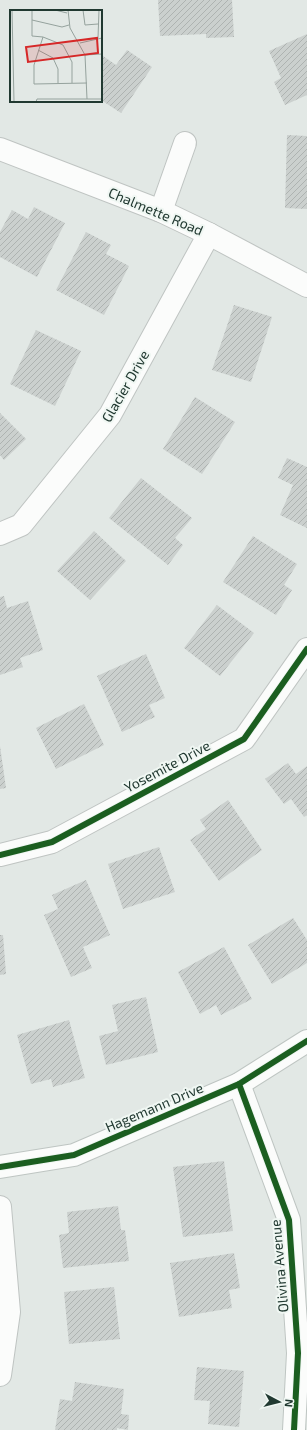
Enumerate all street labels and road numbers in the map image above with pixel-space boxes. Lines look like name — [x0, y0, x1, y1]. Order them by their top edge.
street label: Chalmette Road — [106, 183, 206, 239]
street label: Glacier Drive — [98, 347, 152, 425]
street label: Yosemite Drive — [121, 736, 213, 796]
street label: Hagemann Drive — [102, 1079, 206, 1135]
street label: Olivina Avenue — [266, 1219, 292, 1313]

